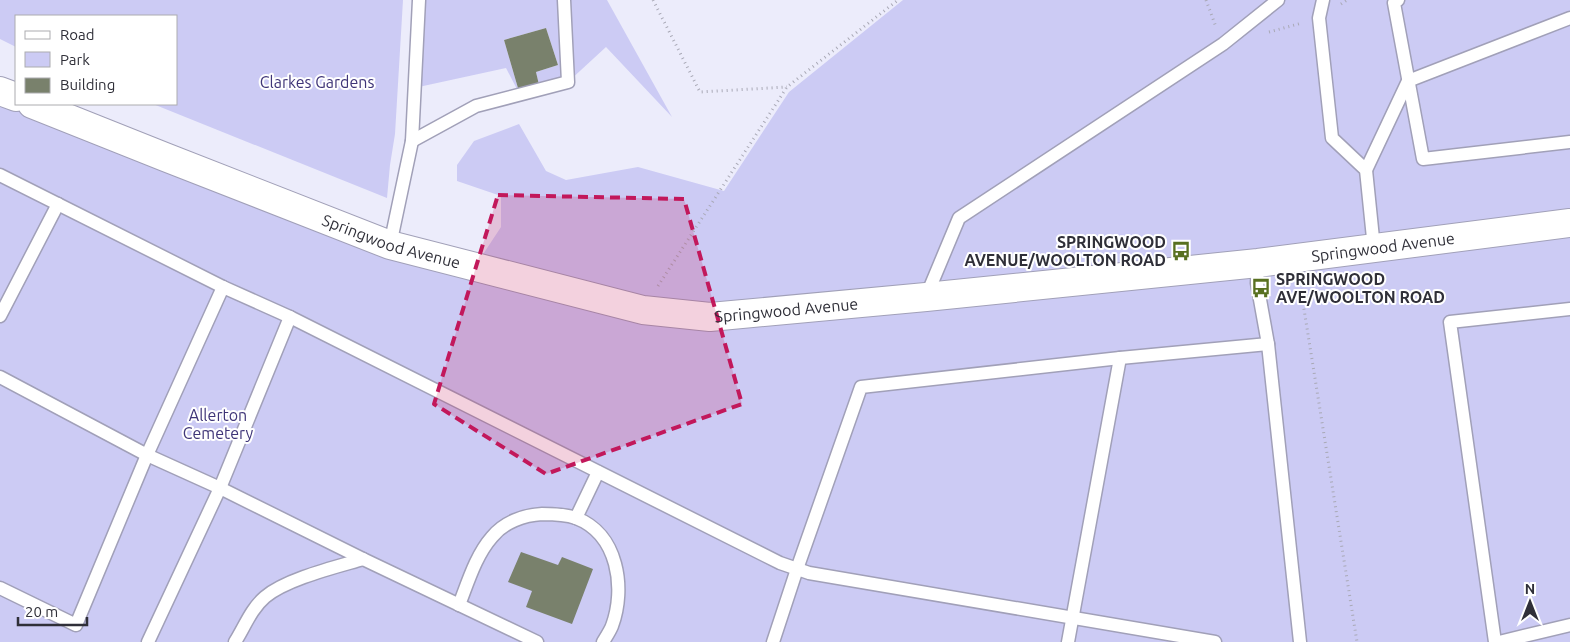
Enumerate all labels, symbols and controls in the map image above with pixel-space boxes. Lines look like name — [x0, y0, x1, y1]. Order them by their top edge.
legend — [15, 15, 178, 105]
text: Road — [60, 26, 95, 43]
text: Park — [60, 51, 90, 68]
park label: Clarkes Gardens — [260, 73, 374, 91]
text: Building — [60, 76, 115, 93]
street label: Springwood Avenue — [320, 210, 462, 272]
street label: Springwood Avenue — [1310, 229, 1456, 265]
place label: SPRINGWOOD AVENUE/WOOLTON ROAD — [964, 233, 1166, 269]
bus stop icon: SPRINGWOOD AVENUE/WOOLTON ROAD — [1170, 240, 1192, 262]
place label: SPRINGWOOD AVE/WOOLTON ROAD — [1276, 270, 1445, 306]
bus stop icon: SPRINGWOOD AVE/WOOLTON ROAD — [1250, 277, 1272, 299]
street label: Springwood Avenue — [714, 294, 859, 326]
park label: Allerton Cemetery — [183, 406, 254, 442]
north arrow — [1505, 577, 1555, 627]
text: N — [1525, 581, 1535, 597]
scale bar — [18, 594, 86, 626]
text: 20 m — [25, 603, 58, 620]

